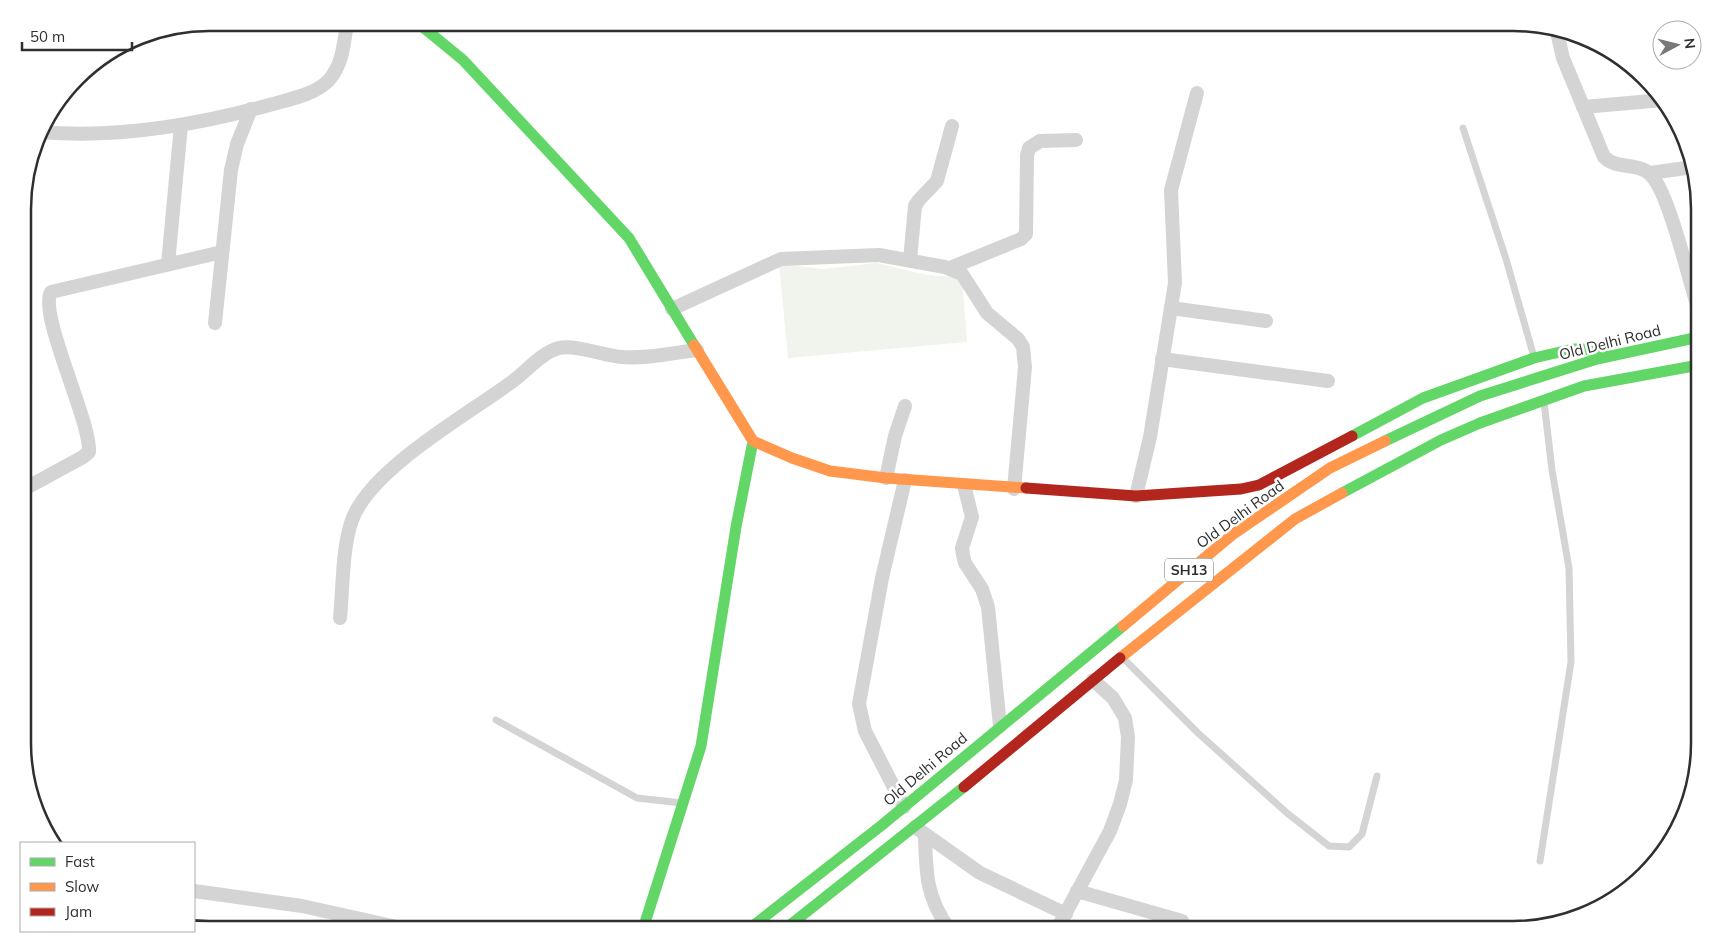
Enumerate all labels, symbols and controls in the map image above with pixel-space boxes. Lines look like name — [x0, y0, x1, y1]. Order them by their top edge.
scale bar — [22, 20, 132, 52]
north arrow — [1652, 20, 1702, 70]
text: 50 m — [30, 27, 65, 46]
text: N — [1680, 37, 1699, 50]
street label: Old Delhi Road — [1557, 320, 1663, 364]
street label: Old Delhi Road — [1192, 476, 1288, 552]
road number: SH13 — [1165, 558, 1213, 582]
street label: Old Delhi Road — [879, 728, 971, 810]
legend — [20, 842, 195, 932]
text: Fast — [65, 852, 95, 871]
text: Slow — [65, 877, 99, 896]
text: Jam — [65, 902, 92, 921]

